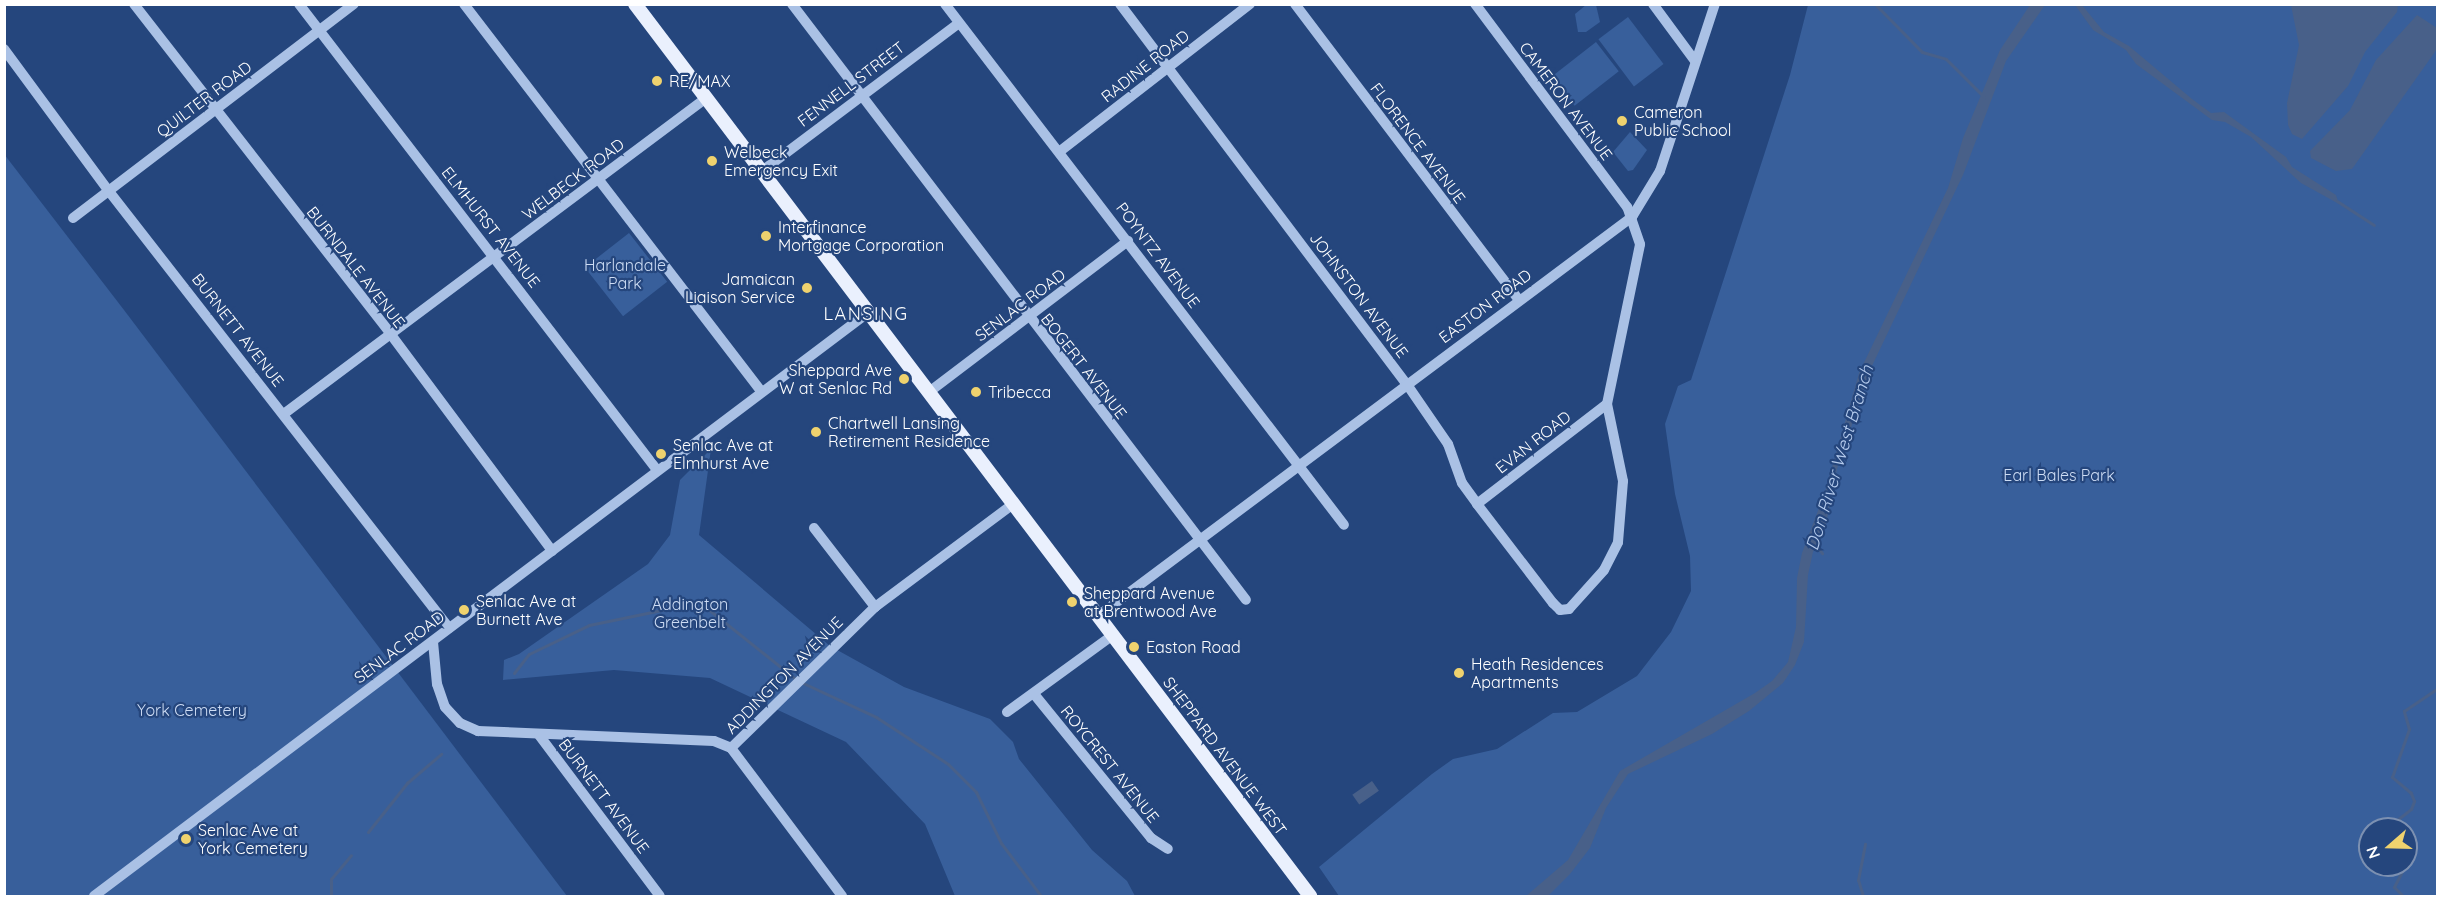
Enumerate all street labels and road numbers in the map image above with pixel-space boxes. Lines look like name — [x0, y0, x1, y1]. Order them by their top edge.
street label: RADINE ROAD — [1097, 26, 1193, 106]
street label: FENNELL STREET — [794, 37, 908, 131]
street label: CAMERON AVENUE — [1515, 38, 1617, 164]
street label: QUILTER ROAD — [153, 57, 255, 141]
street label: FLORENCE AVENUE — [1366, 79, 1470, 207]
street label: WELBECK ROAD — [518, 134, 628, 224]
street label: ELMHURST AVENUE — [438, 163, 544, 291]
street label: POYNTZ AVENUE — [1112, 198, 1204, 312]
street label: BURNDALE AVENUE — [303, 203, 409, 331]
street label: JOHNSTON AVENUE — [1306, 229, 1412, 361]
street label: SENLAC ROAD — [971, 265, 1069, 345]
street label: EASTON ROAD — [1435, 265, 1535, 347]
street label: BURNETT AVENUE — [188, 270, 288, 390]
street label: BOGERT AVENUE — [1037, 310, 1131, 422]
street label: EVAN ROAD — [1492, 407, 1574, 477]
street label: SENLAC ROAD — [350, 607, 448, 687]
street label: ADDINGTON AVENUE — [721, 612, 847, 738]
street label: SHEPPARD AVENUE WEST — [1159, 673, 1291, 839]
street label: ROYCREST AVENUE — [1057, 702, 1163, 826]
street label: BURNETT AVENUE — [555, 735, 653, 857]

